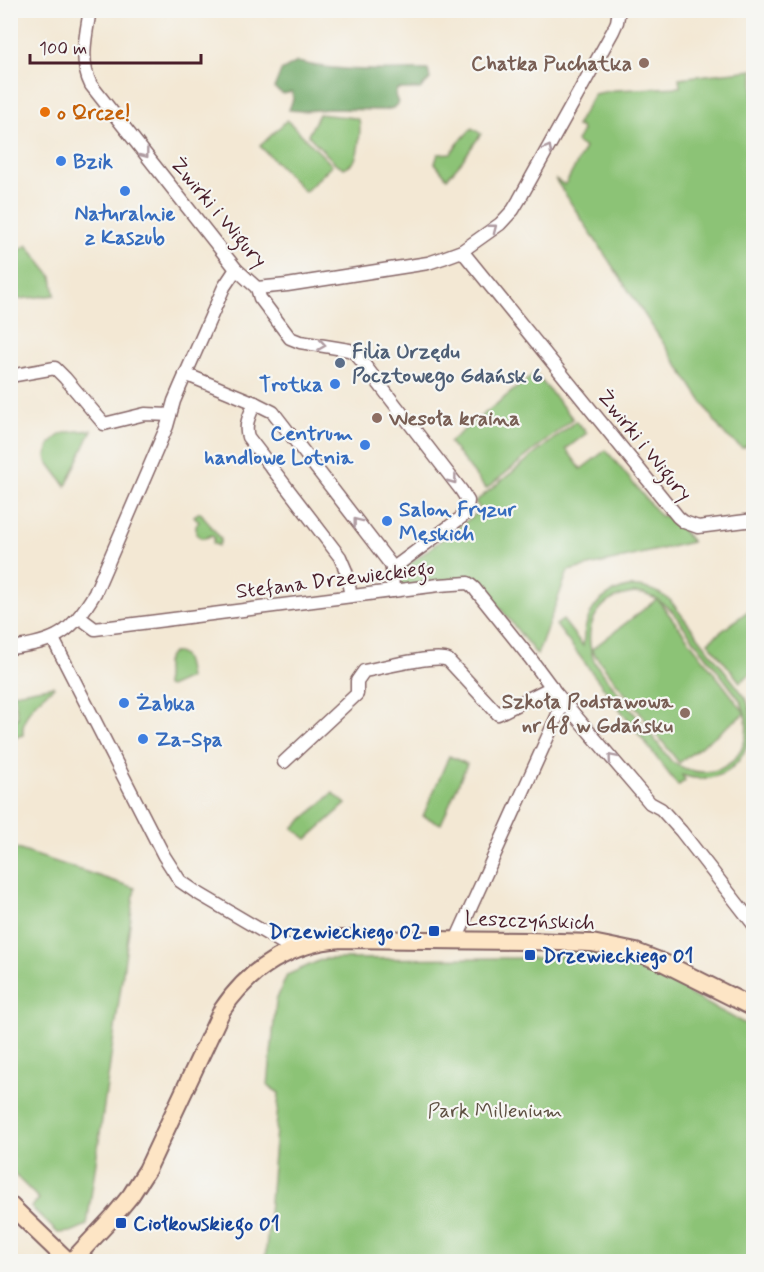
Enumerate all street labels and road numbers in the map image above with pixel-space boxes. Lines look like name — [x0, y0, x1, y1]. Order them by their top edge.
street label: Żwirki i Wigury — [162, 151, 273, 275]
street label: Żwirki i Wigury — [589, 384, 698, 509]
street label: Stefana Drzewieckiego — [234, 554, 436, 608]
street label: Leszczyńskich — [465, 905, 595, 937]

